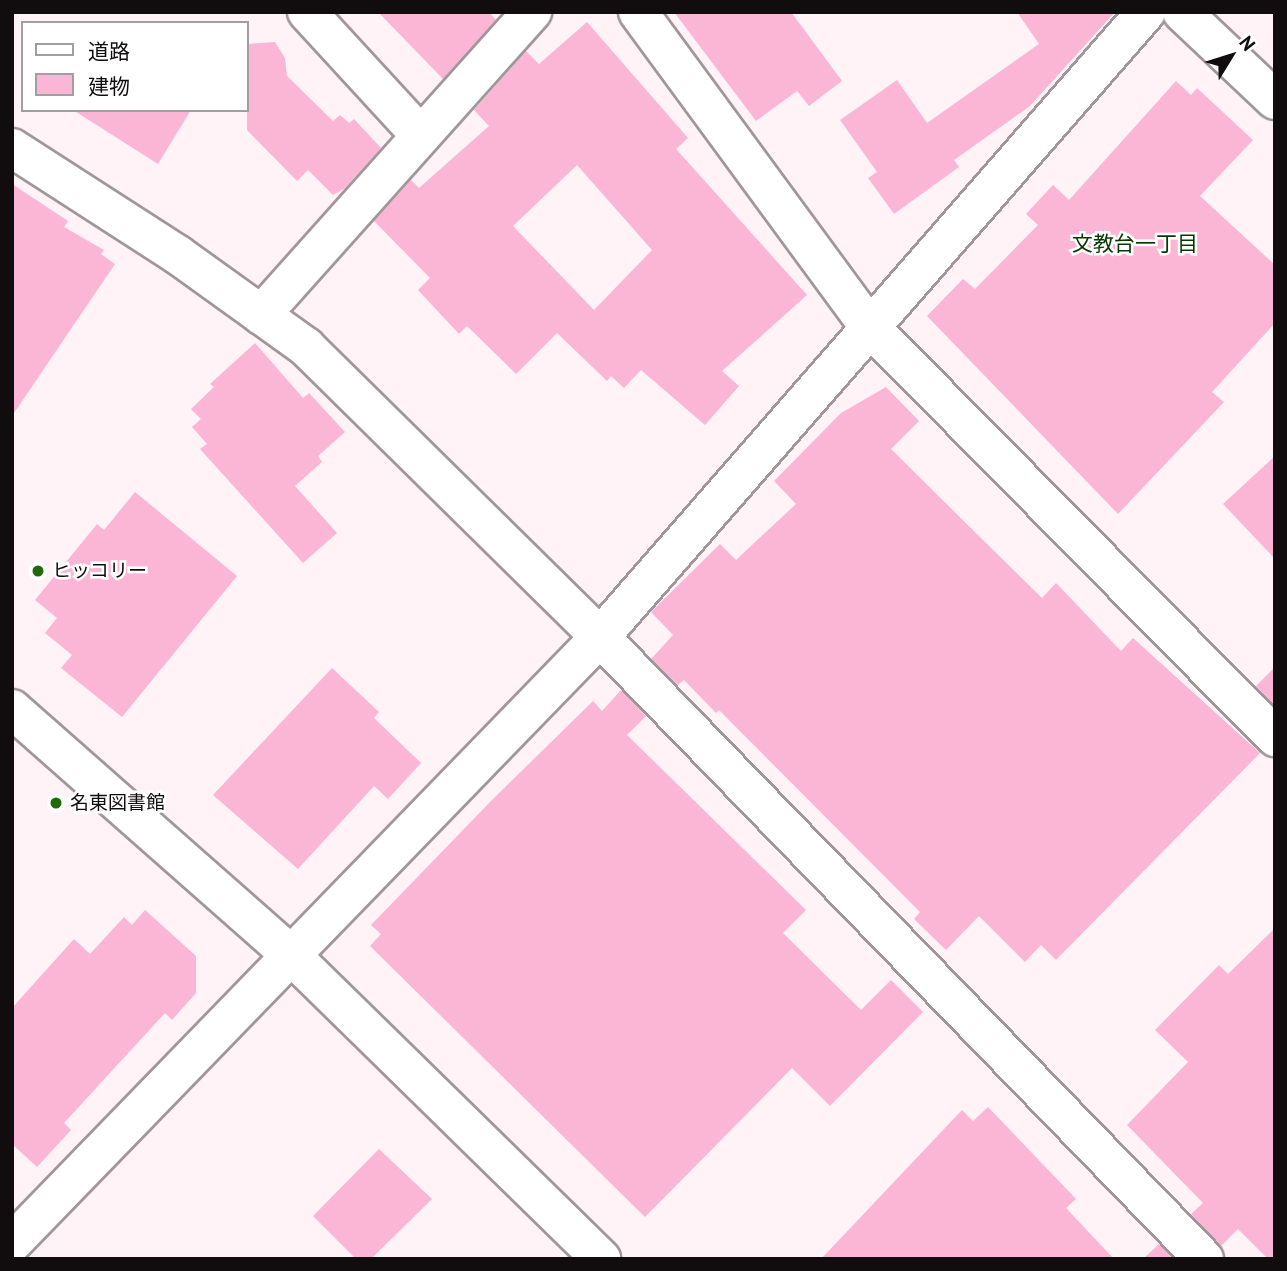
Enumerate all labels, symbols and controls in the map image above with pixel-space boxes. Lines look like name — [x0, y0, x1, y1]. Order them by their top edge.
legend — [21, 21, 248, 112]
north arrow — [1196, 21, 1266, 91]
text: N — [1234, 31, 1261, 55]
text: 道路 — [88, 38, 130, 65]
text: 建物 — [88, 73, 130, 100]
district label: 文教台一丁目 — [1072, 231, 1198, 257]
place label: ヒッコリー — [52, 560, 147, 582]
marker: ヒッコリー — [30, 563, 46, 579]
place label: 名東図書館 — [70, 792, 165, 814]
marker: 名東図書館 — [48, 795, 64, 811]

